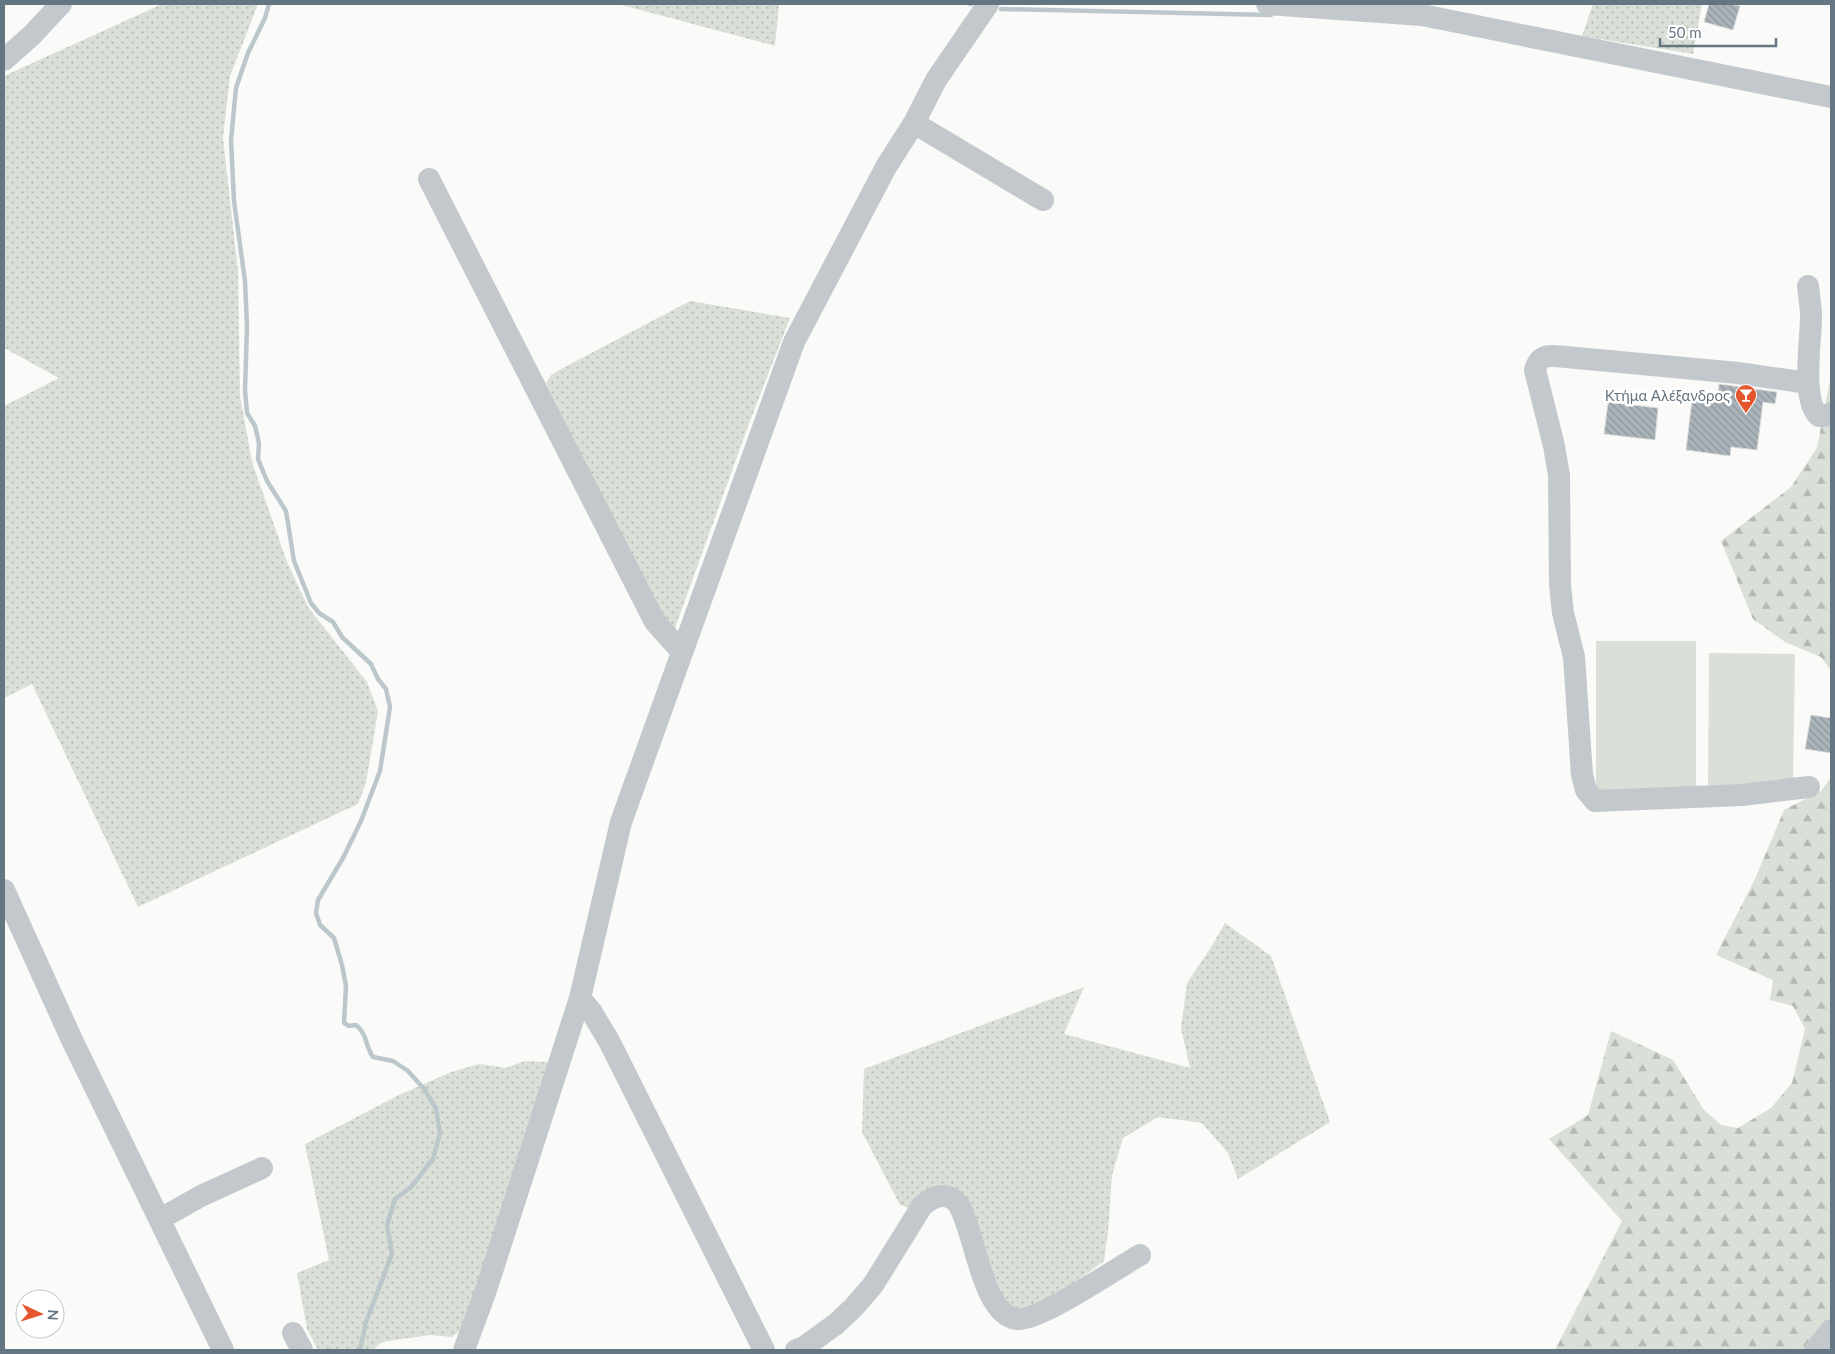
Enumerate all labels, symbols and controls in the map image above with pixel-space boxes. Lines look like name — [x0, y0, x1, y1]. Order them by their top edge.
scale bar — [1660, 15, 1776, 47]
text: 50 m — [1668, 23, 1702, 41]
bar icon: Κτήμα Αλέξανδρος — [1734, 383, 1758, 414]
place label: Κτήμα Αλέξανδρος — [1605, 386, 1730, 405]
north arrow — [15, 1289, 65, 1339]
text: N — [45, 1309, 62, 1321]

